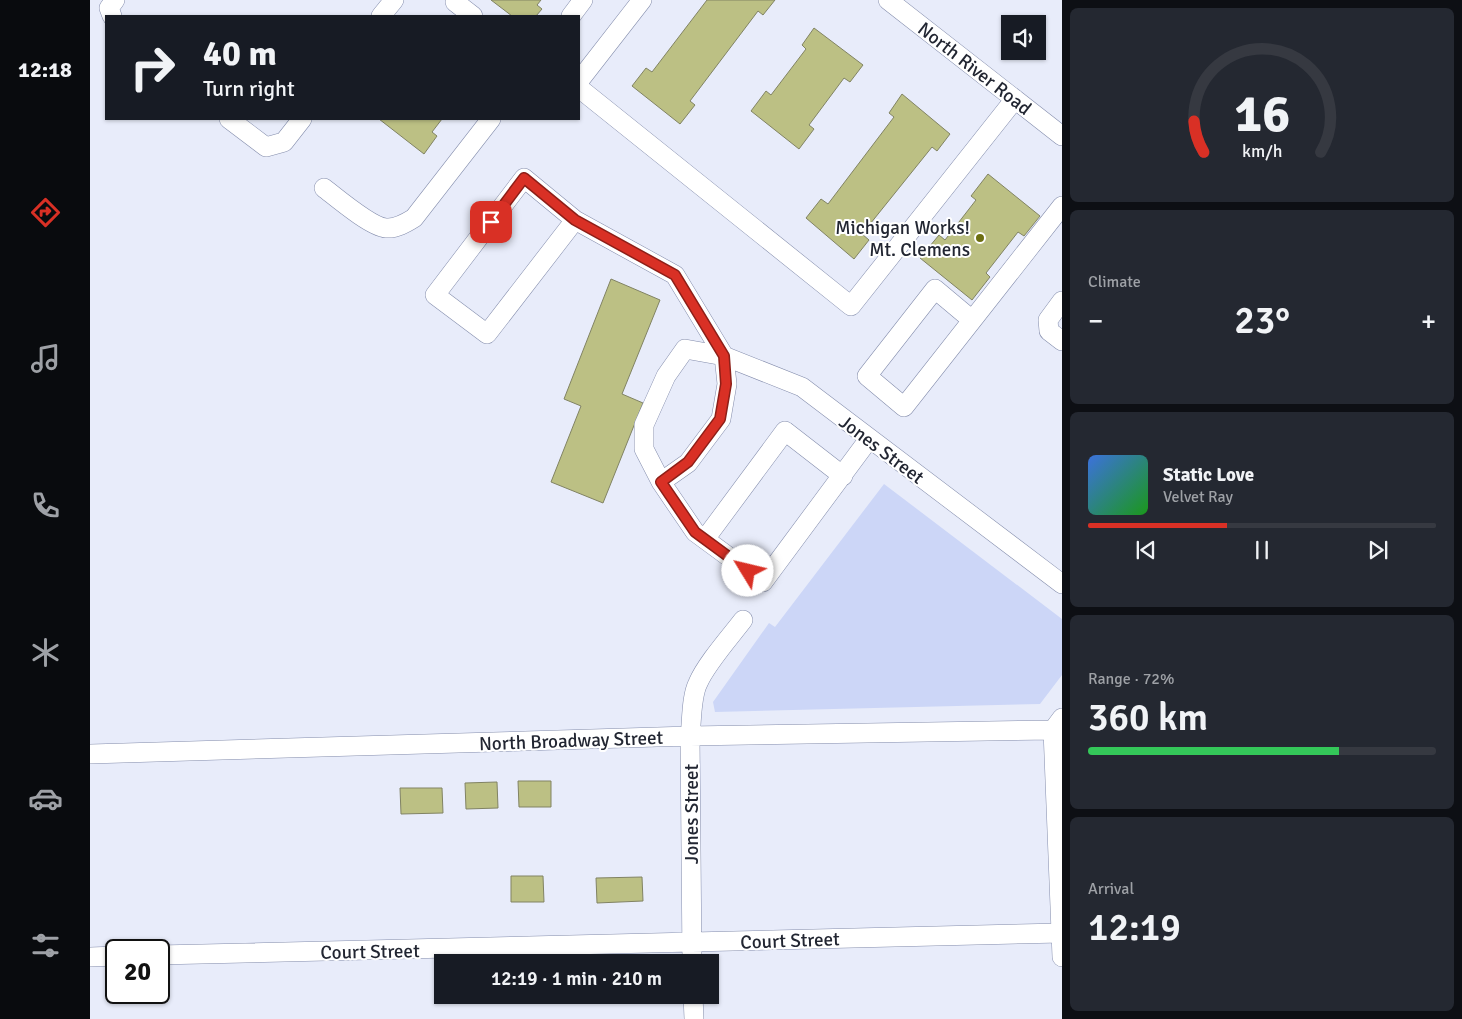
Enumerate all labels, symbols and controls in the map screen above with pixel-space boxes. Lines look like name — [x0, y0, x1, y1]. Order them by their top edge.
map controls — [1001, 15, 1046, 60]
button: sound — [1001, 15, 1046, 60]
street label: North River Road — [913, 17, 1036, 121]
text: 40 m — [203, 32, 277, 75]
icon: right — [120, 35, 185, 100]
text: 12:18 — [18, 56, 72, 83]
text: Turn right — [203, 75, 295, 102]
text: 16 — [1234, 82, 1290, 146]
text: km/h — [1242, 140, 1282, 162]
icon: directions — [28, 195, 63, 230]
pin — [470, 201, 512, 243]
icon: arrive — [477, 208, 505, 236]
place label: Michigan Works! Mt. Clemens — [835, 216, 970, 262]
marker: Michigan Works! Mt. Clemens — [974, 232, 986, 244]
text: Climate — [1088, 272, 1141, 292]
text: 23° — [1234, 297, 1290, 344]
text: − — [1088, 304, 1103, 338]
text: + — [1421, 304, 1436, 338]
icon: music — [28, 341, 63, 376]
street label: Jones Street — [834, 410, 929, 490]
text: Static Love — [1163, 463, 1254, 487]
text: Velvet Ray — [1163, 487, 1233, 507]
icon: phone — [28, 488, 63, 523]
icon: previous — [1132, 536, 1160, 564]
icon: pause — [1248, 536, 1276, 564]
icon: next — [1364, 536, 1392, 564]
position arrow — [721, 544, 773, 596]
icon: climate — [28, 635, 63, 670]
text: Range · 72% — [1088, 669, 1174, 689]
text: 360 km — [1088, 694, 1208, 741]
street label: North Broadway Street — [479, 726, 664, 756]
street label: Jones Street — [680, 764, 704, 864]
icon: car — [28, 781, 63, 816]
text: Arrival — [1088, 879, 1134, 899]
text: 12:19 — [1088, 904, 1181, 951]
street label: Court Street — [740, 927, 840, 955]
icon: filters — [28, 928, 63, 963]
speed limit sign: 20 — [105, 939, 170, 1004]
street label: Court Street — [320, 939, 420, 965]
text: 12:19 · 1 min · 210 m — [491, 967, 662, 991]

